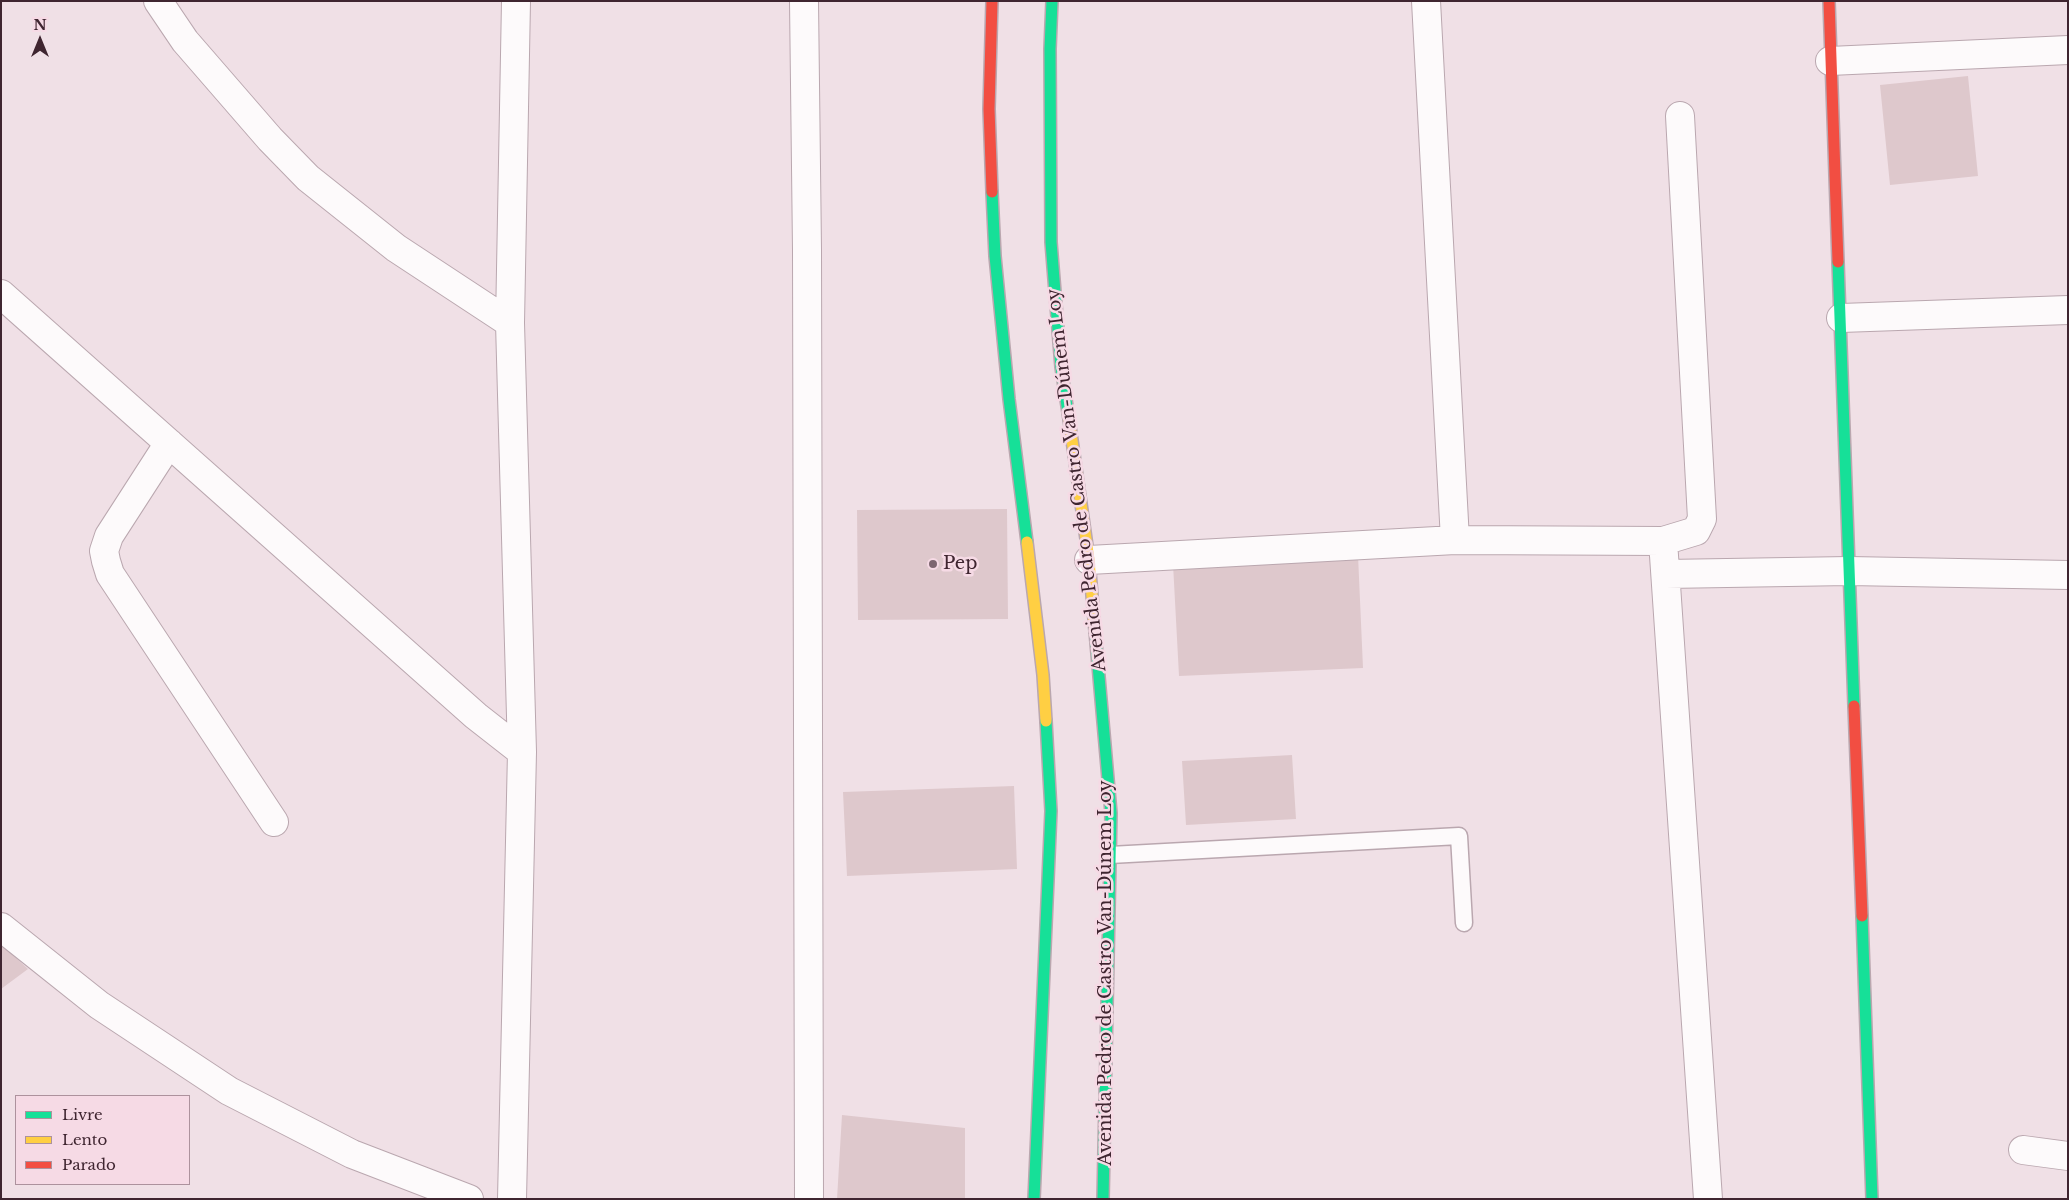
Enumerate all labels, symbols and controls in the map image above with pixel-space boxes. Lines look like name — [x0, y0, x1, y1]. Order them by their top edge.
north arrow — [15, 15, 65, 65]
text: N — [33, 16, 47, 34]
street label: Avenida Pedro de Castro Van-Dúnem Loy — [1043, 287, 1111, 673]
place label: Pep — [943, 553, 977, 575]
marker: Pep — [927, 558, 939, 570]
street label: Avenida Pedro de Castro Van-Dúnem Loy — [1095, 780, 1117, 1166]
legend — [15, 1095, 190, 1185]
text: Livre — [62, 1105, 103, 1124]
text: Lento — [62, 1130, 107, 1149]
text: Parado — [62, 1155, 116, 1174]

